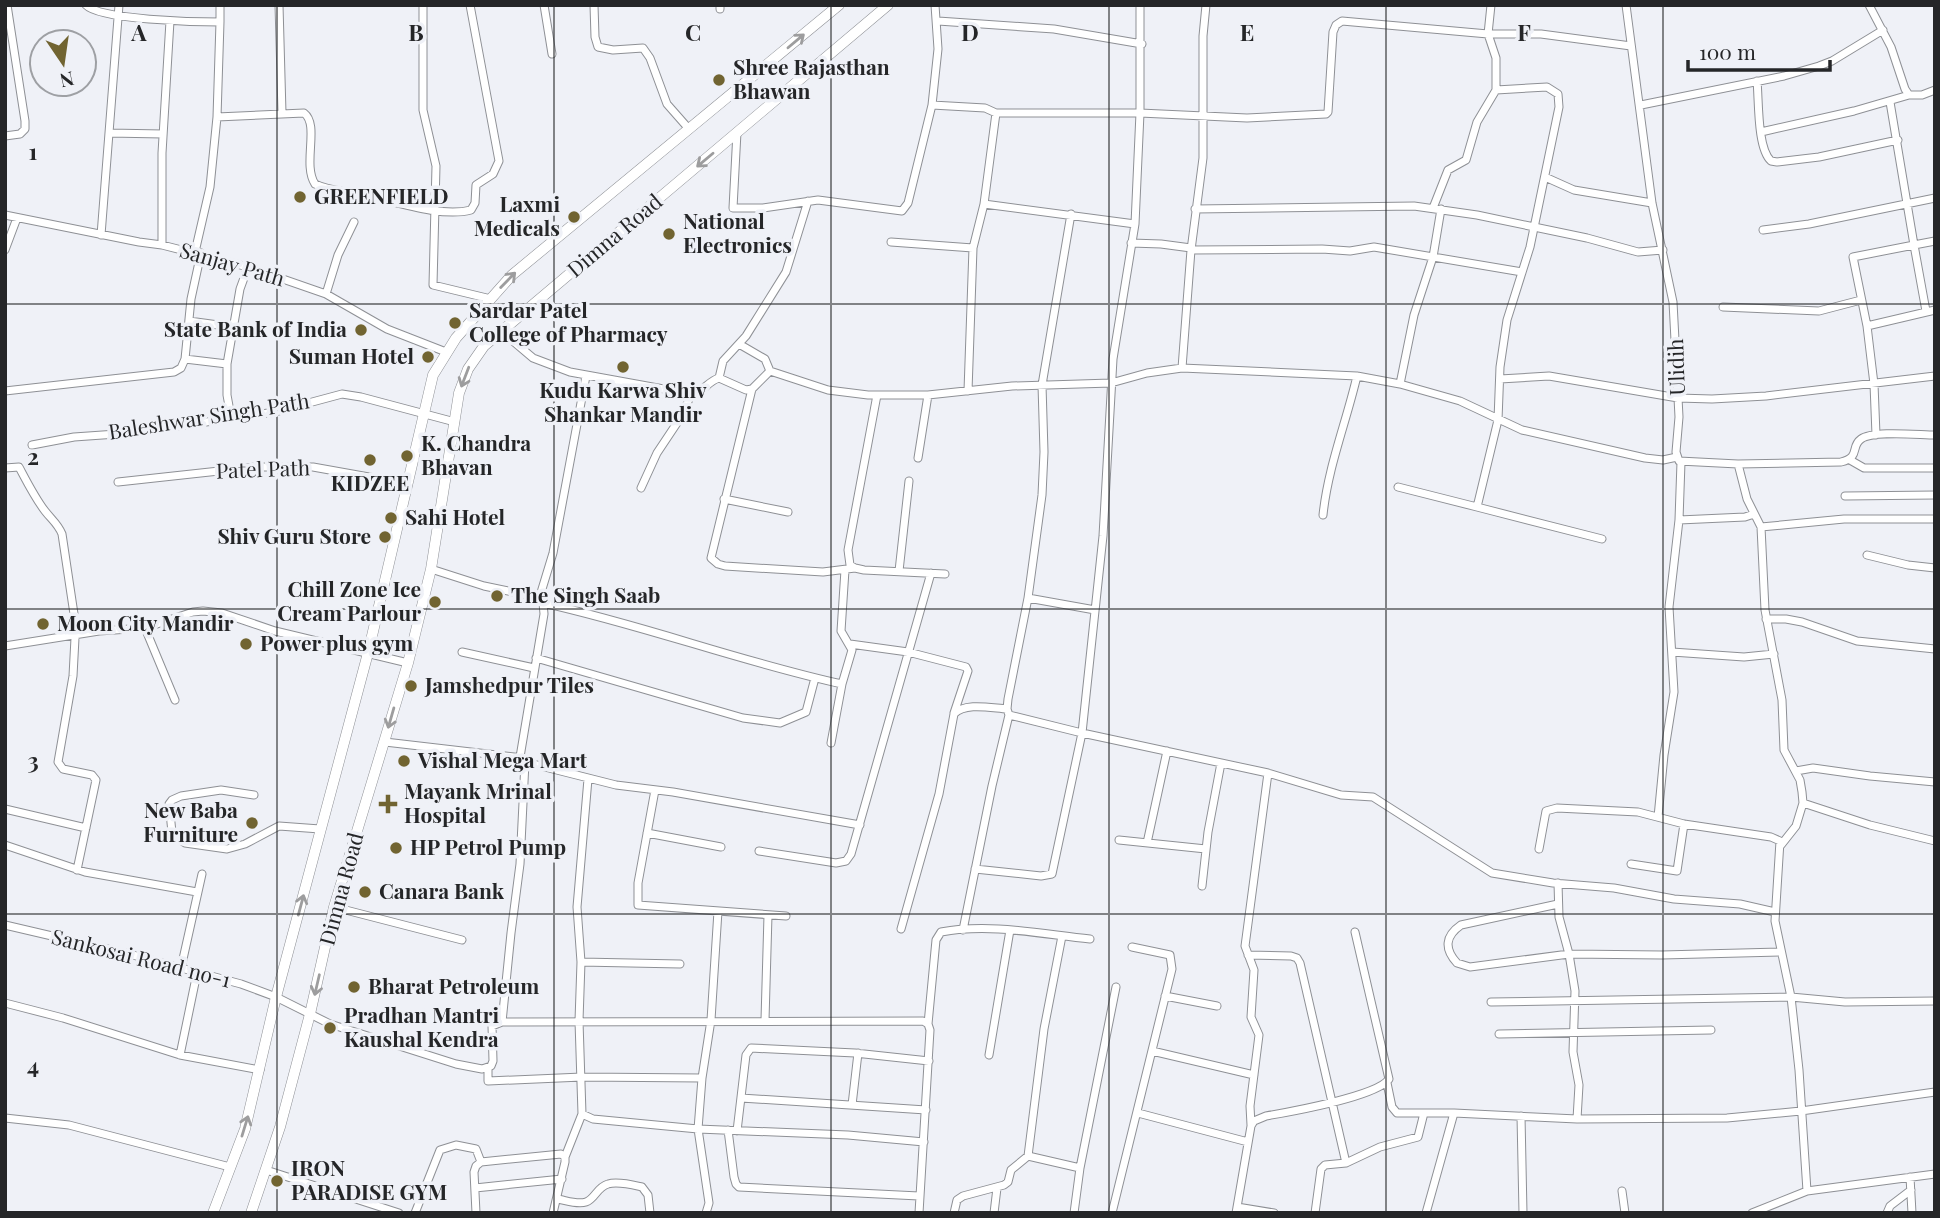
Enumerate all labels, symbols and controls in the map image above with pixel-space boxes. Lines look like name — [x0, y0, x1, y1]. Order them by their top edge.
text: A — [130, 16, 147, 47]
text: B — [408, 16, 424, 47]
text: C — [685, 16, 701, 47]
text: D — [961, 16, 979, 47]
text: E — [1240, 16, 1254, 47]
text: F — [1517, 16, 1531, 47]
north arrow — [28, 28, 98, 98]
scale bar — [1688, 28, 1830, 72]
one-way arrow — [787, 33, 805, 48]
text: 100 m — [1699, 37, 1756, 65]
place label: Shree Rajasthan Bhawan — [733, 52, 890, 104]
text: N — [57, 66, 77, 95]
marker: Shree Rajasthan Bhawan — [711, 72, 727, 88]
text: 1 — [29, 135, 38, 166]
one-way arrow — [696, 152, 714, 168]
place label: GREENFIELD — [314, 181, 449, 209]
street label: Dimna Road — [560, 187, 667, 282]
marker: GREENFIELD — [292, 189, 308, 205]
place label: Laxmi Medicals — [474, 189, 560, 241]
place label: National Electronics — [683, 206, 792, 258]
marker: Laxmi Medicals — [566, 209, 582, 225]
marker: National Electronics — [661, 226, 677, 242]
street label: Sanjay Path — [177, 235, 289, 292]
one-way arrow — [500, 272, 517, 289]
place label: Sardar Patel College of Pharmacy — [469, 295, 668, 347]
place label: State Bank of India — [164, 314, 347, 342]
marker: Sardar Patel College of Pharmacy — [447, 315, 463, 331]
marker: State Bank of India — [353, 322, 369, 338]
street label: Ulidih — [1660, 338, 1690, 396]
place label: Suman Hotel — [289, 341, 414, 369]
marker: Suman Hotel — [420, 349, 436, 365]
marker: Kudu Karwa Shiv Shankar Mandir — [615, 359, 631, 375]
one-way arrow — [458, 366, 471, 387]
place label: Kudu Karwa Shiv Shankar Mandir — [539, 375, 707, 427]
street label: Baleshwar Singh Path — [106, 385, 312, 445]
place label: K. Chandra Bhavan — [421, 428, 531, 480]
text: 2 — [27, 440, 39, 471]
marker: K. Chandra Bhavan — [399, 448, 415, 464]
street label: Patel Path — [215, 452, 311, 484]
marker: KIDZEE — [362, 452, 378, 468]
place label: KIDZEE — [331, 468, 409, 496]
place label: Sahi Hotel — [405, 502, 506, 530]
marker: Sahi Hotel — [383, 510, 399, 526]
place label: Shiv Guru Store — [217, 521, 371, 549]
marker: Shiv Guru Store — [377, 529, 393, 545]
place label: Chill Zone Ice Cream Parlour — [277, 574, 421, 626]
place label: The Singh Saab — [511, 580, 660, 608]
marker: The Singh Saab — [489, 588, 505, 604]
marker: Chill Zone Ice Cream Parlour — [427, 594, 443, 610]
place label: Moon City Mandir — [57, 608, 234, 636]
marker: Moon City Mandir — [35, 616, 51, 632]
place label: Power plus gym — [260, 628, 413, 656]
marker: Power plus gym — [238, 636, 254, 652]
place label: Jamshedpur Tiles — [424, 670, 594, 698]
marker: Jamshedpur Tiles — [403, 678, 419, 694]
one-way arrow — [384, 707, 397, 729]
text: 3 — [27, 744, 39, 775]
place label: Vishal Mega Mart — [417, 745, 588, 773]
marker: Vishal Mega Mart — [396, 753, 412, 769]
place label: Mayank Mrinal Hospital — [404, 776, 552, 828]
marker: Mayank Mrinal Hospital — [378, 794, 398, 814]
place label: New Baba Furniture — [143, 795, 238, 847]
marker: New Baba Furniture — [244, 815, 260, 831]
street label: Dimna Road — [312, 829, 369, 948]
place label: HP Petrol Pump — [410, 832, 566, 860]
marker: HP Petrol Pump — [388, 840, 404, 856]
place label: Canara Bank — [379, 876, 505, 904]
marker: Canara Bank — [357, 884, 373, 900]
one-way arrow — [295, 894, 308, 916]
street label: Sankosai Road no-1 — [49, 921, 234, 993]
place label: Bharat Petroleum — [368, 971, 539, 999]
one-way arrow — [309, 973, 322, 995]
marker: Bharat Petroleum — [346, 979, 362, 995]
place label: Pradhan Mantri Kaushal Kendra — [344, 1000, 499, 1052]
marker: Pradhan Mantri Kaushal Kendra — [322, 1020, 338, 1036]
text: 4 — [27, 1049, 39, 1080]
one-way arrow — [240, 1115, 253, 1137]
place label: IRON PARADISE GYM — [291, 1153, 447, 1205]
marker: IRON PARADISE GYM — [269, 1173, 285, 1189]

